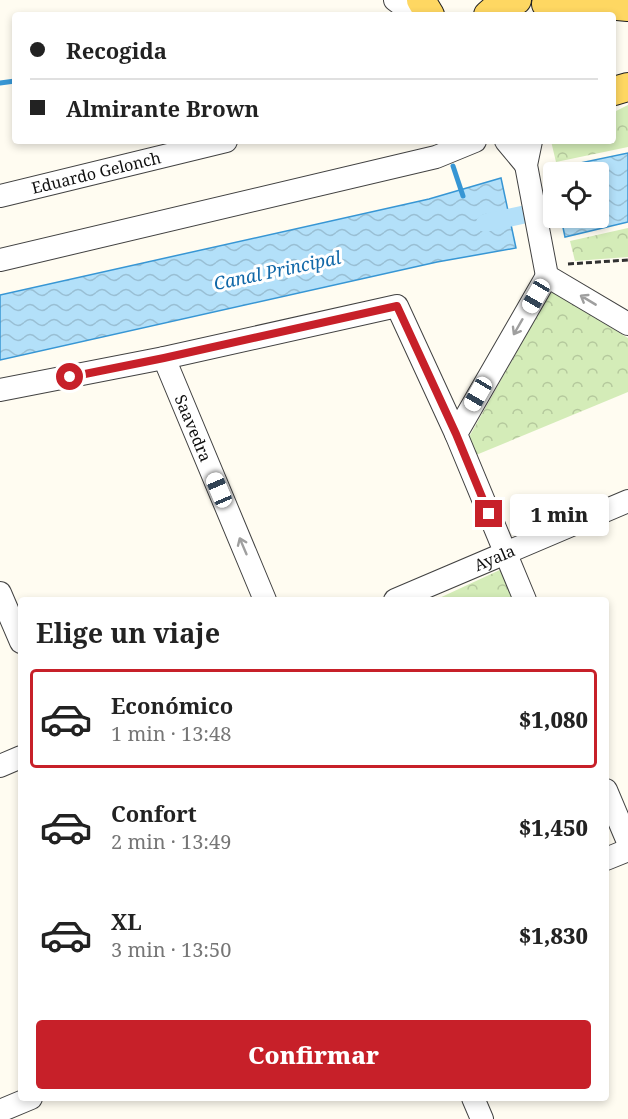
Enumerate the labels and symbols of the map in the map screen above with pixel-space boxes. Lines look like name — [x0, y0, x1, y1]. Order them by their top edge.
street label: Eduardo Gelonch — [29, 146, 163, 199]
water label: Canal Principal — [211, 245, 343, 295]
car — [519, 276, 553, 316]
one-way arrow — [580, 294, 597, 306]
one-way arrow — [512, 318, 524, 335]
route start — [56, 363, 83, 390]
car — [461, 374, 495, 414]
street label: Saavedra — [170, 391, 217, 465]
car — [204, 470, 234, 510]
callout: 1 min — [510, 493, 609, 535]
route end — [475, 500, 502, 527]
one-way arrow — [237, 537, 248, 556]
street label: Ayala — [471, 539, 518, 576]

